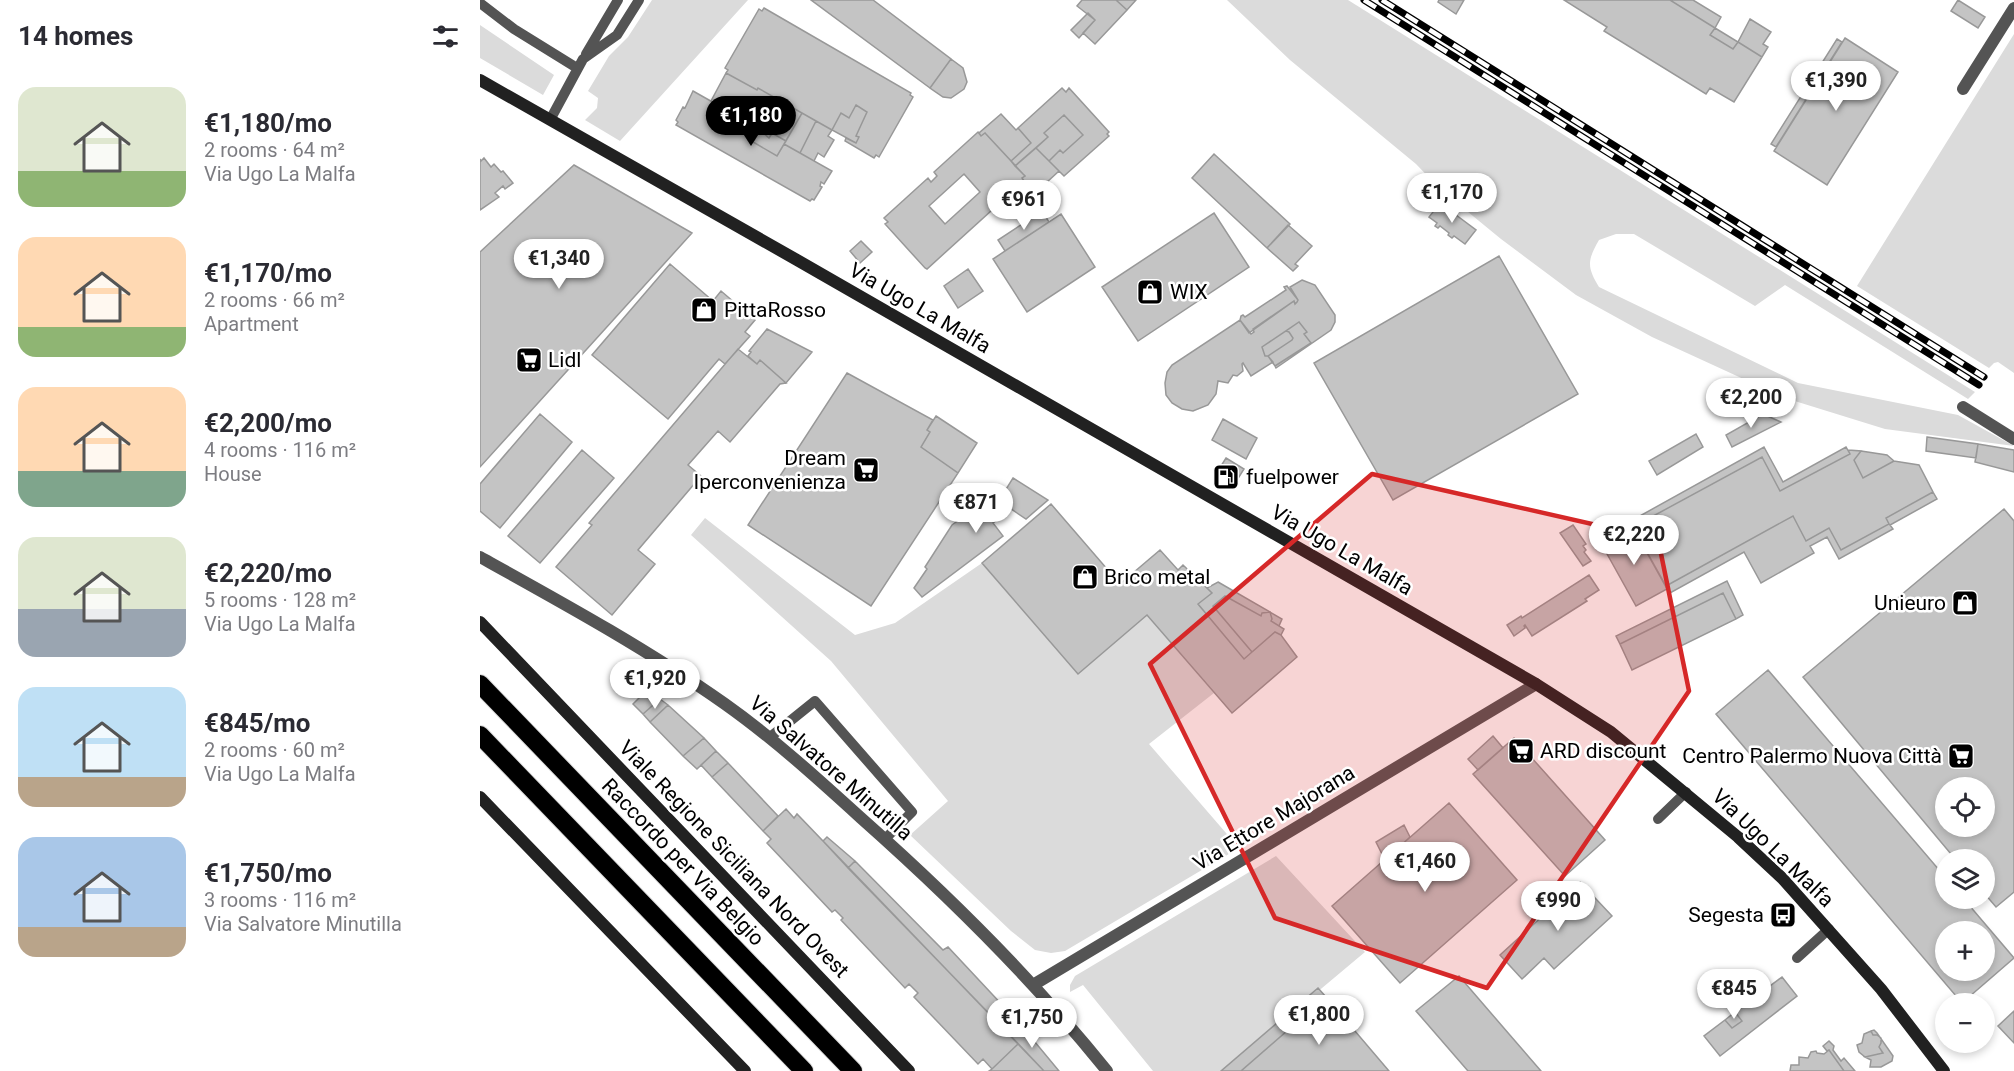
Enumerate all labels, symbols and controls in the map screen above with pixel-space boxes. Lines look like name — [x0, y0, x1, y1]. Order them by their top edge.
icon: filters — [429, 20, 462, 53]
text: 14 homes — [18, 21, 133, 51]
pin: €1,390 — [1787, 61, 1885, 112]
text: €1,390 — [1805, 68, 1867, 92]
pin: €1,180 — [702, 96, 800, 147]
text: €1,180 — [720, 103, 782, 127]
text: €1,180/mo — [204, 108, 332, 138]
icon: home — [66, 111, 138, 183]
text: 2 rooms · 64 m² — [204, 138, 345, 162]
text: Via Ugo La Malfa — [204, 162, 356, 186]
pin: €1,170 — [1403, 173, 1501, 224]
pin: €961 — [988, 180, 1060, 231]
text: €1,170 — [1421, 180, 1483, 204]
text: €961 — [1001, 187, 1047, 211]
pin: €1,340 — [510, 239, 608, 290]
text: €1,340 — [528, 246, 590, 270]
text: €1,170/mo — [204, 258, 332, 288]
street label: Via Ugo La Malfa — [845, 258, 995, 358]
icon: home — [66, 261, 138, 333]
shop icon: WIX — [1135, 277, 1165, 307]
place label: WIX — [1170, 280, 1208, 304]
text: 2 rooms · 66 m² — [204, 288, 345, 312]
shop icon: PittaRosso — [689, 295, 719, 325]
place label: PittaRosso — [724, 298, 826, 322]
text: Apartment — [204, 312, 299, 336]
supermarket icon: Lidl — [514, 345, 544, 375]
place label: Lidl — [548, 348, 581, 372]
pin: €2,200 — [1702, 378, 1800, 429]
text: €2,200 — [1720, 385, 1782, 409]
text: €2,200/mo — [204, 408, 332, 438]
icon: home — [66, 411, 138, 483]
text: 4 rooms · 116 m² — [204, 438, 356, 462]
place label: Dream Iperconvenienza — [693, 446, 846, 494]
supermarket icon: Dream Iperconvenienza — [851, 455, 881, 485]
text: House — [204, 462, 262, 486]
fuel station icon: fuelpower — [1211, 462, 1241, 492]
place label: fuelpower — [1246, 465, 1339, 489]
pin: €871 — [940, 483, 1012, 534]
text: €871 — [953, 490, 999, 514]
street label: Via Ugo La Malfa — [1267, 500, 1417, 600]
pin: €2,220 — [1585, 515, 1683, 566]
text: €2,220 — [1603, 522, 1665, 546]
text: €2,220/mo — [204, 558, 332, 588]
icon: home — [66, 561, 138, 633]
shop icon: Brico metal — [1070, 562, 1100, 592]
place label: Brico metal — [1104, 565, 1210, 589]
text: 5 rooms · 128 m² — [204, 588, 356, 612]
shop icon: Unieuro — [1950, 588, 1980, 618]
place label: Unieuro — [1874, 591, 1946, 615]
text: Via Ugo La Malfa — [204, 612, 356, 636]
pin: €1,920 — [606, 659, 704, 710]
text: €1,920 — [624, 666, 686, 690]
street label: Via Salvatore Minutilla — [745, 691, 917, 845]
text: €845/mo — [204, 708, 311, 738]
icon: home — [66, 711, 138, 783]
street label: Viale Regione Siciliana Nord Ovest — [614, 736, 854, 983]
supermarket icon: ARD discount — [1506, 736, 1536, 766]
text: 2 rooms · 60 m² — [204, 738, 345, 762]
place label: ARD discount — [1540, 739, 1667, 763]
supermarket icon: Centro Palermo Nuova Città — [1946, 741, 1976, 771]
place label: Centro Palermo Nuova Città — [1682, 744, 1942, 768]
street label: Via Ettore Majorana — [1189, 760, 1359, 876]
text: Via Ugo La Malfa — [204, 762, 356, 786]
street label: Raccordo per Via Belgio — [597, 774, 769, 950]
map controls — [1935, 777, 1995, 1053]
button: locate — [1935, 777, 1995, 837]
street label: Via Ugo La Malfa — [1707, 784, 1839, 912]
pin: €1,460 — [1376, 842, 1474, 893]
text: €1,460 — [1394, 849, 1456, 873]
button: layers — [1935, 849, 1995, 909]
text: €1,750/mo — [204, 858, 332, 888]
icon: home — [66, 861, 138, 933]
pin: €990 — [1522, 881, 1594, 932]
text: 3 rooms · 116 m² — [204, 888, 356, 912]
text: €990 — [1535, 888, 1581, 912]
bus stop icon: Segesta — [1768, 900, 1798, 930]
place label: Segesta — [1688, 903, 1764, 927]
text: Via Salvatore Minutilla — [204, 912, 402, 936]
button: + — [1935, 921, 1995, 981]
pin: €845 — [1698, 969, 1770, 1020]
text: €845 — [1711, 976, 1757, 1000]
button: − — [1935, 993, 1995, 1053]
pin: €1,800 — [1270, 995, 1368, 1046]
pin: €1,750 — [983, 998, 1081, 1049]
text: €1,800 — [1288, 1002, 1350, 1026]
text: €1,750 — [1001, 1005, 1063, 1029]

